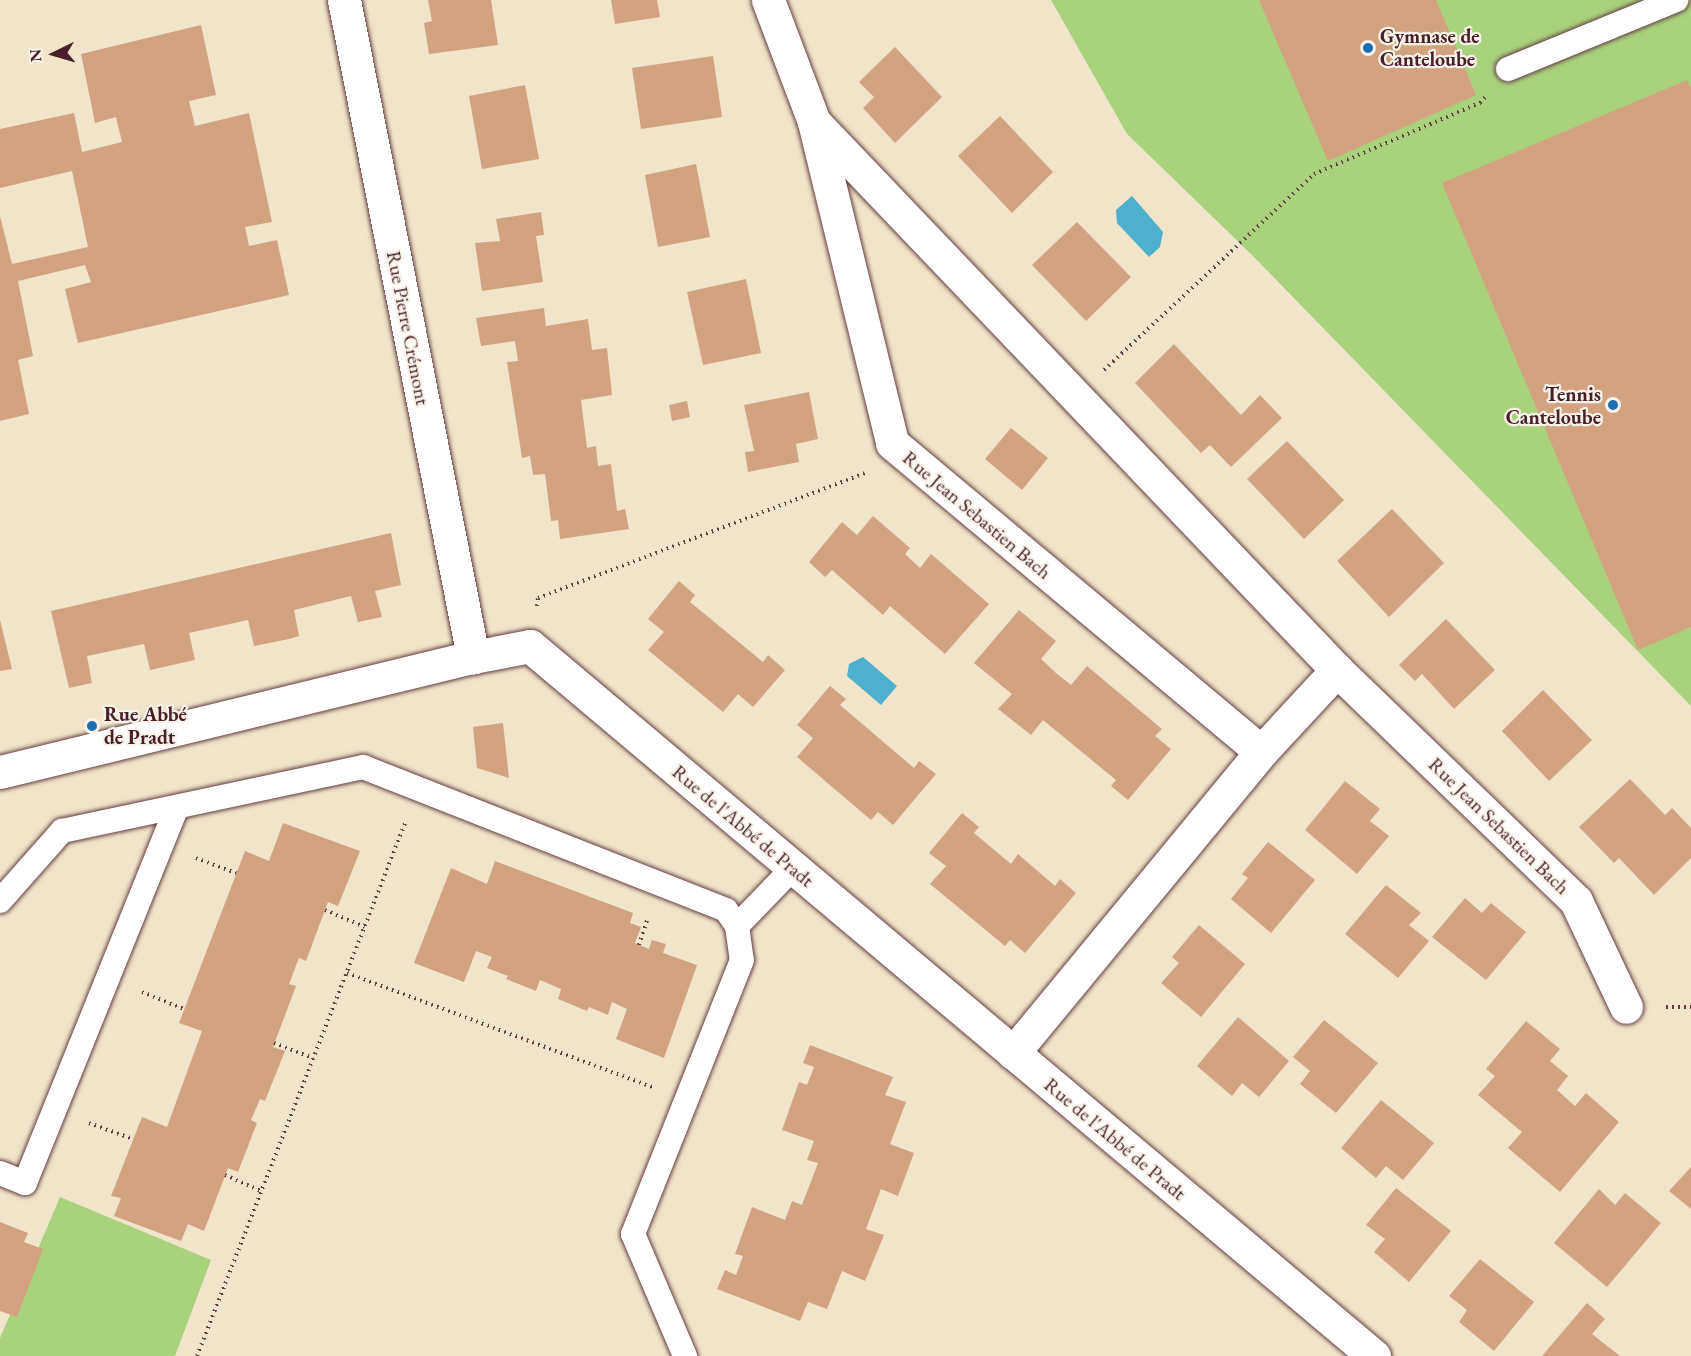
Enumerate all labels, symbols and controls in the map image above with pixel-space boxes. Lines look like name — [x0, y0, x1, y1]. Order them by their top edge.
north arrow — [24, 24, 84, 84]
place label: Gymnase de Canteloube — [1380, 24, 1480, 71]
marker: Gymnase de Canteloube — [1361, 41, 1375, 55]
text: N — [25, 48, 47, 63]
street label: Rue Pierre Crémont — [381, 249, 435, 407]
place label: Tennis Canteloube — [1506, 382, 1601, 429]
marker: Tennis Canteloube — [1606, 398, 1620, 412]
street label: Rue Jean Sebastien Bach — [898, 446, 1056, 584]
place label: Rue Abbé de Pradt — [104, 702, 187, 749]
marker: Rue Abbé de Pradt — [85, 719, 99, 733]
street label: Rue Jean Sebastien Bach — [1423, 752, 1575, 900]
street label: Rue de l'Abbé de Pradt — [667, 760, 819, 892]
street label: Rue de l'Abbé de Pradt — [1039, 1073, 1191, 1205]

